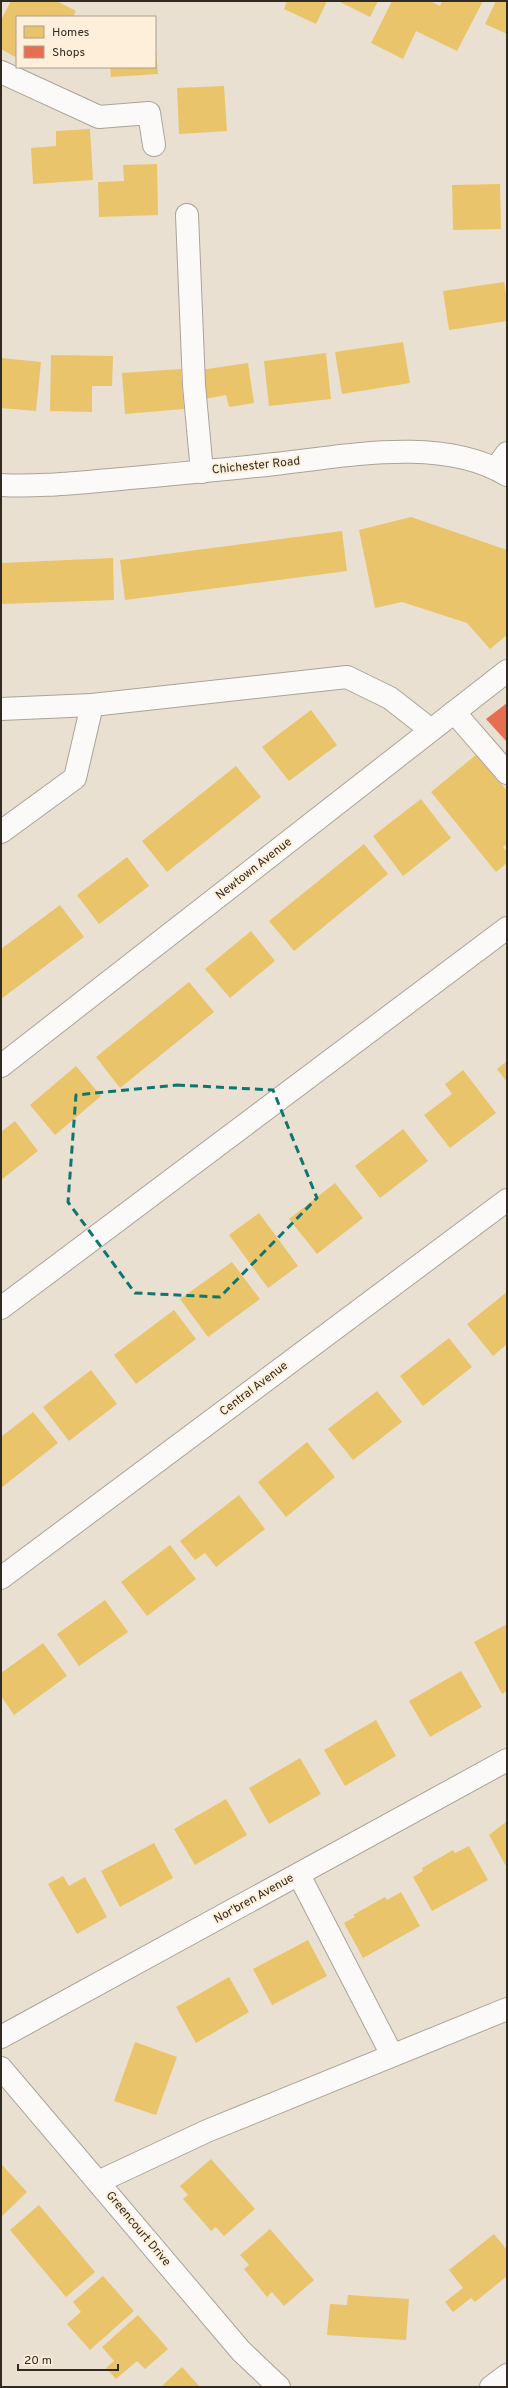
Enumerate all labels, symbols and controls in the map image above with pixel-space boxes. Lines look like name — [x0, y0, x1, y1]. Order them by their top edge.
legend — [16, 16, 156, 68]
text: Homes — [52, 25, 89, 41]
text: Shops — [52, 45, 85, 61]
street label: Chichester Road — [211, 453, 301, 479]
street label: Newtown Avenue — [213, 834, 295, 904]
street label: Central Avenue — [217, 1358, 291, 1420]
street label: Nor'bren Avenue — [211, 1870, 297, 1928]
street label: Greencourt Drive — [102, 2188, 174, 2270]
scale bar — [18, 2346, 118, 2372]
text: 20 m — [24, 2353, 52, 2369]

